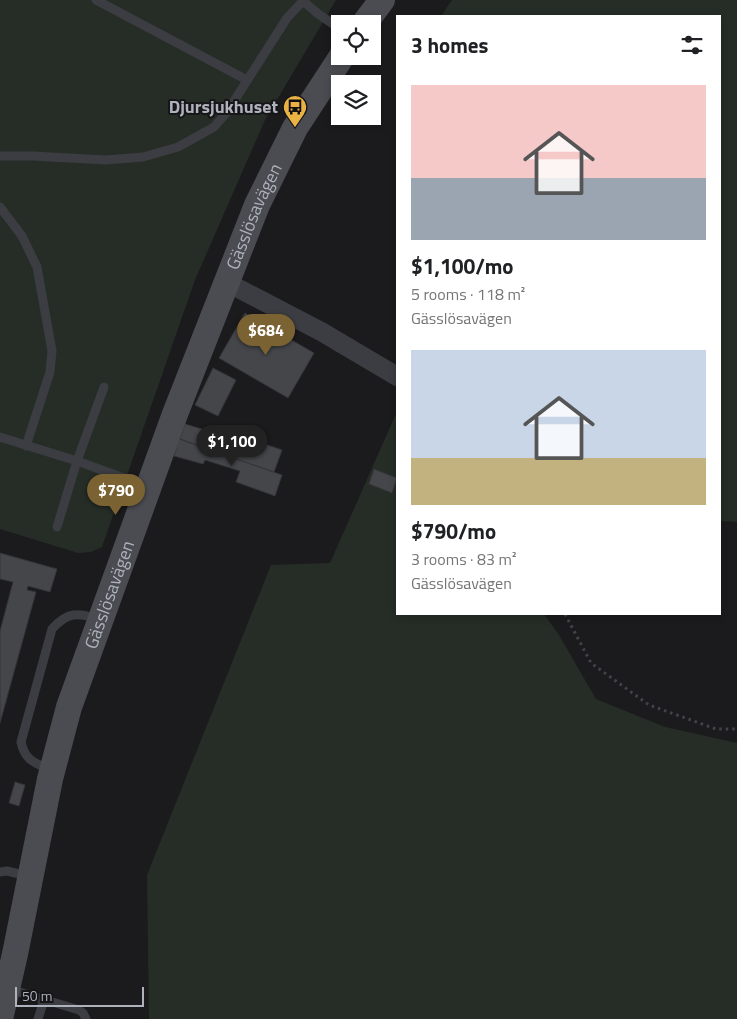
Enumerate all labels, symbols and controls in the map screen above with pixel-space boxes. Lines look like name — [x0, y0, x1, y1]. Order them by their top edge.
map controls — [331, 15, 381, 125]
button: locate — [331, 15, 381, 65]
text: 3 homes — [411, 29, 488, 61]
icon: filters — [678, 31, 706, 59]
button: layers — [331, 75, 381, 125]
place label: Djursjukhuset — [169, 93, 278, 120]
bus stop icon: Djursjukhuset — [282, 94, 308, 128]
icon: home — [514, 118, 604, 208]
street label: Gässlösavägen — [219, 158, 289, 273]
text: $1,100/mo — [411, 250, 513, 282]
text: 5 rooms · 118 m² — [411, 282, 525, 306]
text: Gässlösavägen — [411, 306, 512, 330]
pin: $684 — [236, 314, 296, 356]
text: $684 — [248, 318, 284, 342]
icon: home — [514, 383, 604, 473]
pin: $1,100 — [191, 424, 273, 467]
text: $1,100 — [207, 429, 257, 453]
pin: $790 — [86, 474, 146, 516]
text: $790 — [98, 478, 134, 502]
text: $790/mo — [411, 515, 496, 547]
street label: Gässlösavägen — [77, 537, 141, 653]
text: 3 rooms · 83 m² — [411, 547, 516, 571]
text: Gässlösavägen — [411, 571, 512, 595]
scale bar — [15, 984, 144, 1007]
text: 50 m — [22, 985, 52, 1006]

